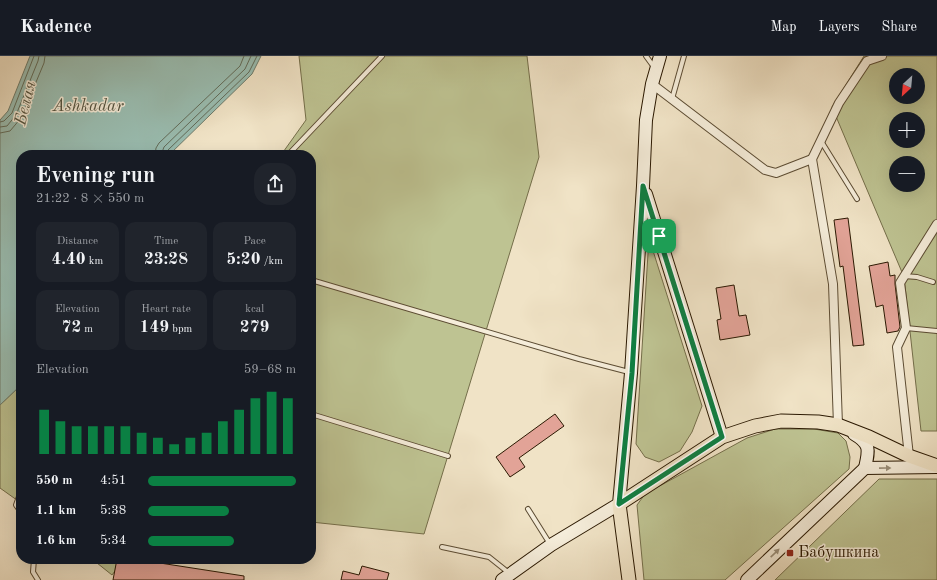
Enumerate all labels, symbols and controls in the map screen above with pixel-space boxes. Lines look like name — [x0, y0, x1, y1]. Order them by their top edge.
text: Kadence — [20, 18, 92, 37]
text: Map — [771, 20, 797, 34]
text: Layers — [819, 20, 860, 34]
text: Share — [882, 20, 917, 34]
north arrow — [889, 68, 925, 104]
map controls — [889, 68, 925, 192]
water label: Белая — [12, 79, 40, 128]
water label: Ashkadar — [51, 98, 124, 115]
button: + — [889, 112, 925, 148]
button: − — [889, 156, 925, 192]
button: share — [254, 163, 296, 205]
text: Evening run — [36, 165, 155, 187]
text: 21:22 · 8 × 550 m — [36, 192, 144, 205]
pin — [642, 219, 676, 253]
icon: arrive — [648, 225, 670, 247]
text: Distance — [57, 236, 98, 247]
text: Time — [154, 236, 178, 247]
text: Pace — [244, 236, 266, 247]
text: 4.40 — [51, 251, 86, 268]
text: 23:28 — [144, 251, 188, 268]
text: 5:20 — [226, 251, 261, 268]
text: km — [86, 256, 103, 267]
text: /km — [261, 256, 283, 267]
text: Elevation — [55, 304, 100, 315]
text: Heart rate — [141, 304, 191, 315]
text: kcal — [245, 304, 264, 315]
text: 72 — [62, 319, 81, 336]
text: 149 — [140, 319, 169, 336]
text: 279 — [240, 319, 269, 336]
text: m — [81, 324, 93, 335]
text: bpm — [169, 324, 192, 335]
text: Elevation — [36, 363, 89, 376]
text: 59–68 m — [244, 363, 296, 376]
one-way arrow — [879, 464, 891, 471]
text: 550 m — [36, 474, 73, 487]
text: 4:51 — [100, 474, 126, 487]
text: 1.1 km — [36, 504, 76, 517]
text: 5:38 — [100, 504, 126, 517]
text: 1.6 km — [36, 534, 76, 547]
text: 5:34 — [100, 534, 126, 547]
place label: Бабушкина — [798, 545, 879, 561]
one-way arrow — [770, 548, 780, 558]
marker: Бабушкина — [785, 548, 795, 558]

